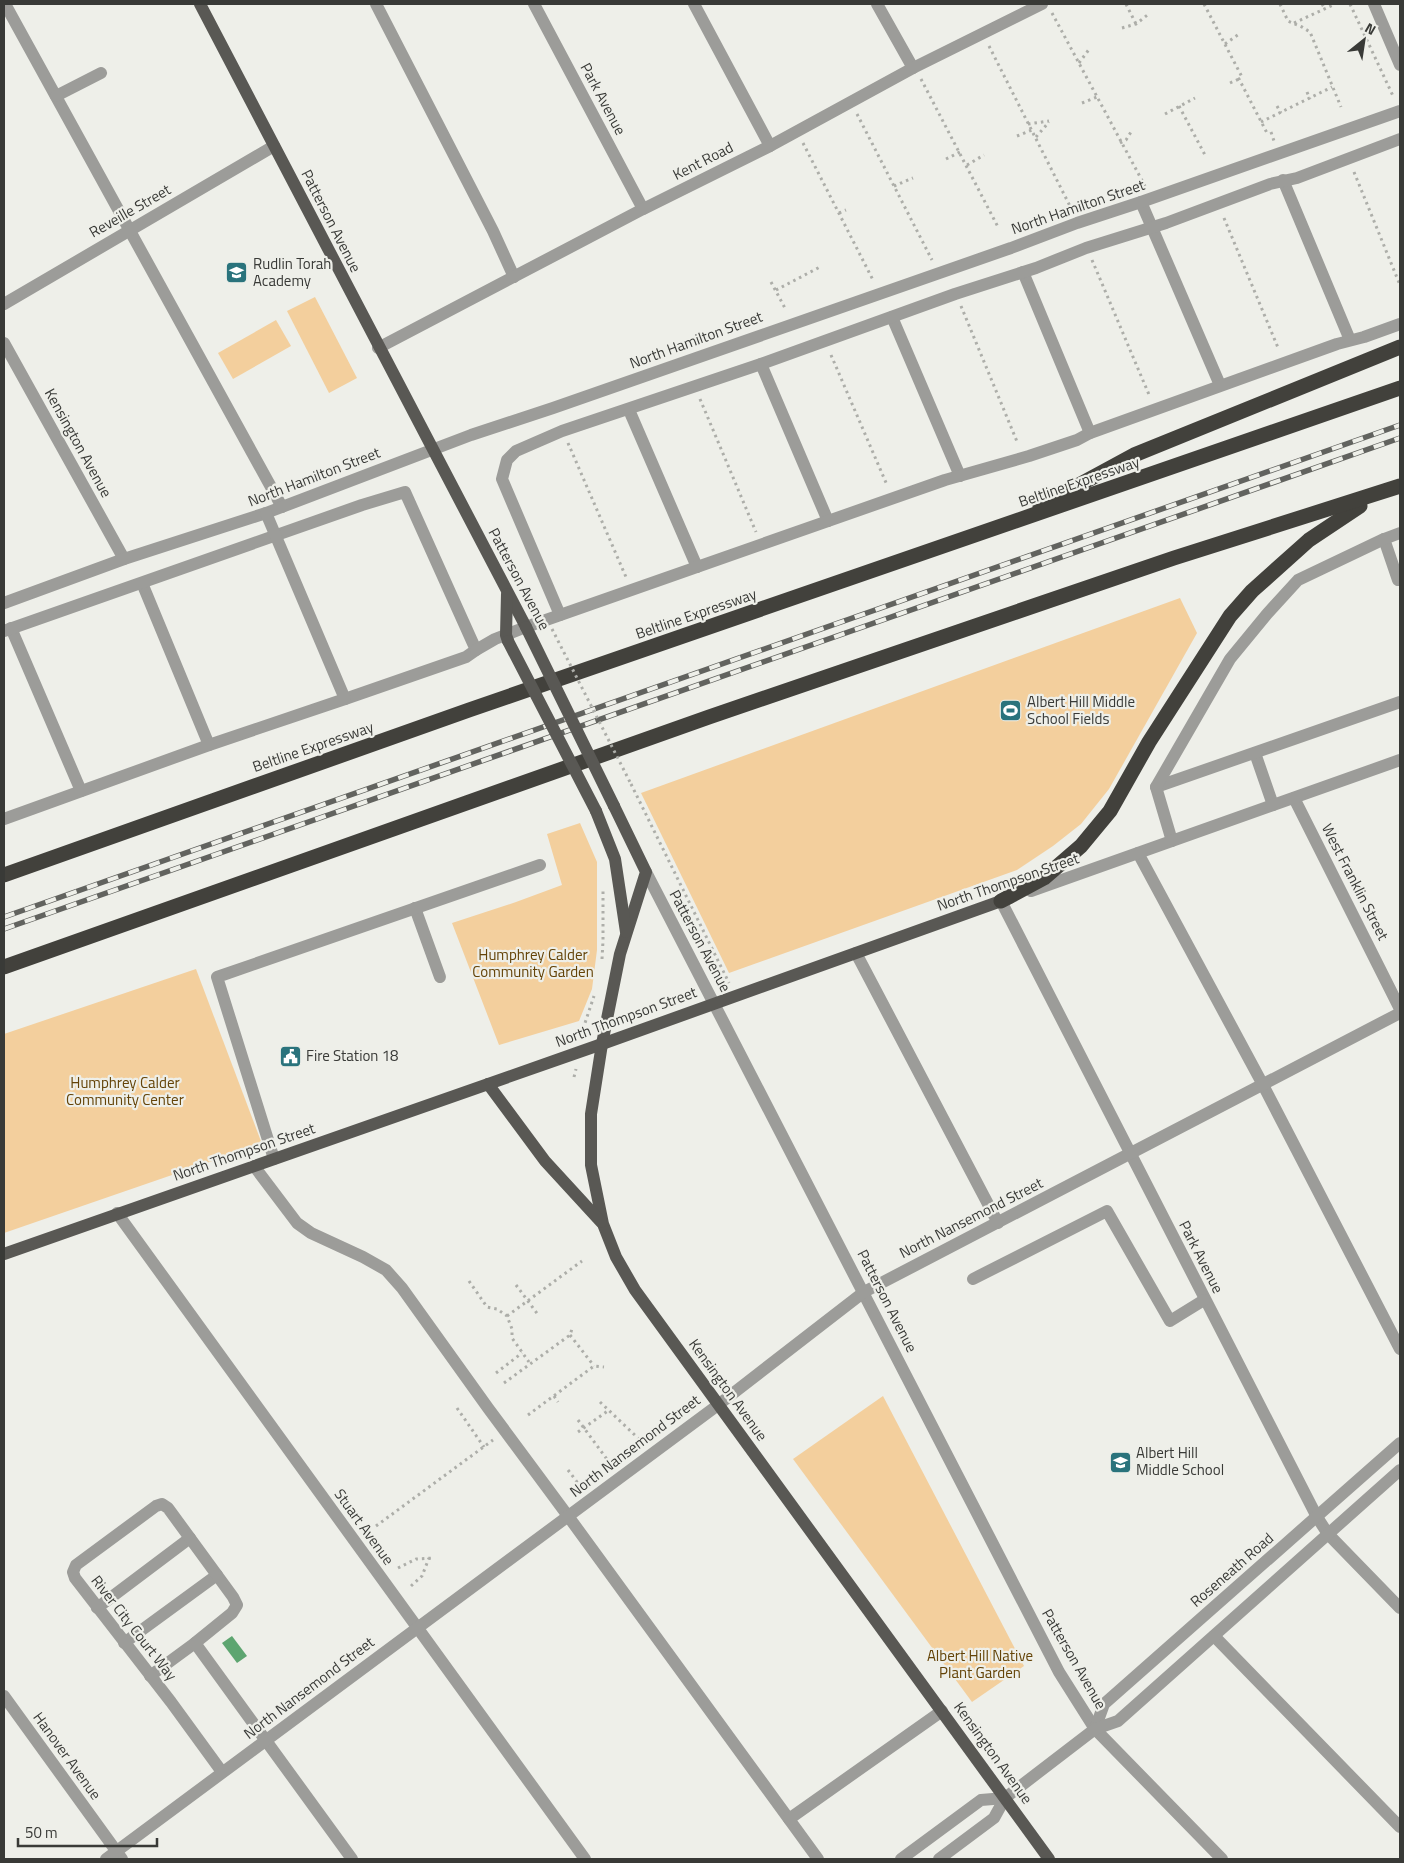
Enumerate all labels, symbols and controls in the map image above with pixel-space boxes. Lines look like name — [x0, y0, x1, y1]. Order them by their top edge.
north arrow — [1339, 15, 1389, 65]
text: N — [1361, 17, 1380, 40]
street label: Park Avenue — [575, 59, 632, 139]
street label: Kent Road — [669, 136, 737, 186]
street label: Patterson Avenue — [296, 165, 367, 276]
street label: North Hamilton Street — [1008, 173, 1148, 240]
street label: Reveille Street — [85, 177, 176, 243]
place label: Rudlin Torah Academy — [253, 252, 331, 292]
school or university icon: Rudlin Torah Academy — [225, 261, 249, 285]
street label: North Hamilton Street — [626, 305, 766, 374]
street label: Kensington Avenue — [39, 384, 118, 501]
street label: North Hamilton Street — [244, 440, 384, 512]
street label: Beltline Expressway — [1015, 450, 1143, 513]
street label: Patterson Avenue — [483, 524, 556, 634]
street label: Beltline Expressway — [632, 582, 760, 645]
place label: Albert Hill Middle School Fields — [1027, 690, 1135, 730]
sports icon: Albert Hill Middle School Fields — [999, 699, 1023, 723]
street label: Beltline Expressway — [249, 715, 377, 778]
street label: West Franklin Street — [1316, 819, 1395, 945]
street label: North Thompson Street — [934, 846, 1083, 917]
street label: Patterson Avenue — [664, 886, 737, 996]
park label: Humphrey Calder Community Garden — [472, 943, 594, 983]
street label: North Thompson Street — [552, 980, 700, 1053]
public building icon: Fire Station 18 — [278, 1044, 302, 1068]
place label: Fire Station 18 — [306, 1044, 399, 1067]
park label: Humphrey Calder Community Center — [66, 1071, 184, 1111]
street label: North Thompson Street — [170, 1116, 319, 1187]
street label: North Nansemond Street — [895, 1171, 1047, 1264]
street label: Park Avenue — [1173, 1216, 1230, 1297]
street label: Patterson Avenue — [852, 1245, 923, 1356]
street label: Kensington Avenue — [683, 1334, 773, 1446]
street label: North Nansemond Street — [564, 1388, 705, 1502]
place label: Albert Hill Middle School — [1136, 1441, 1224, 1481]
school or university icon: Albert Hill Middle School — [1108, 1450, 1132, 1474]
street label: Stuart Avenue — [329, 1484, 400, 1570]
street label: Roseneath Road — [1185, 1527, 1278, 1612]
street label: River City Court Way — [86, 1570, 183, 1685]
street label: Patterson Avenue — [1036, 1604, 1113, 1713]
street label: North Nansemond Street — [238, 1630, 379, 1744]
park label: Albert Hill Native Plant Garden — [927, 1644, 1033, 1684]
street label: Kensington Avenue — [948, 1697, 1038, 1809]
street label: Hanover Avenue — [28, 1707, 107, 1804]
scale bar — [18, 1816, 156, 1848]
text: 50 m — [25, 1821, 58, 1844]

